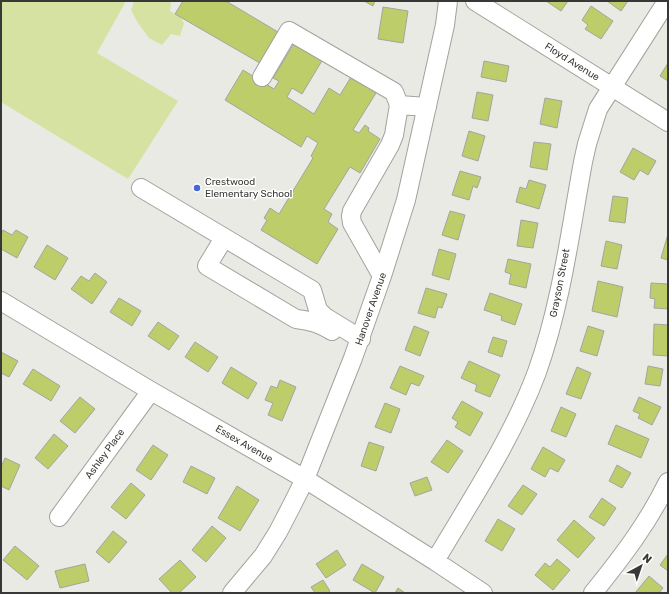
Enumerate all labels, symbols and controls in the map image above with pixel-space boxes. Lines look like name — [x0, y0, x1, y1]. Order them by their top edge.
street label: Floyd Avenue — [542, 40, 602, 84]
place label: Crestwood Elementary School — [205, 176, 292, 200]
marker: Crestwood Elementary School — [192, 183, 202, 193]
street label: Grayson Street — [547, 248, 573, 318]
street label: Hanover Avenue — [353, 271, 389, 347]
street label: Essex Avenue — [213, 423, 275, 465]
street label: Ashley Place — [83, 426, 127, 481]
north arrow — [621, 546, 661, 586]
text: N — [640, 551, 654, 566]

